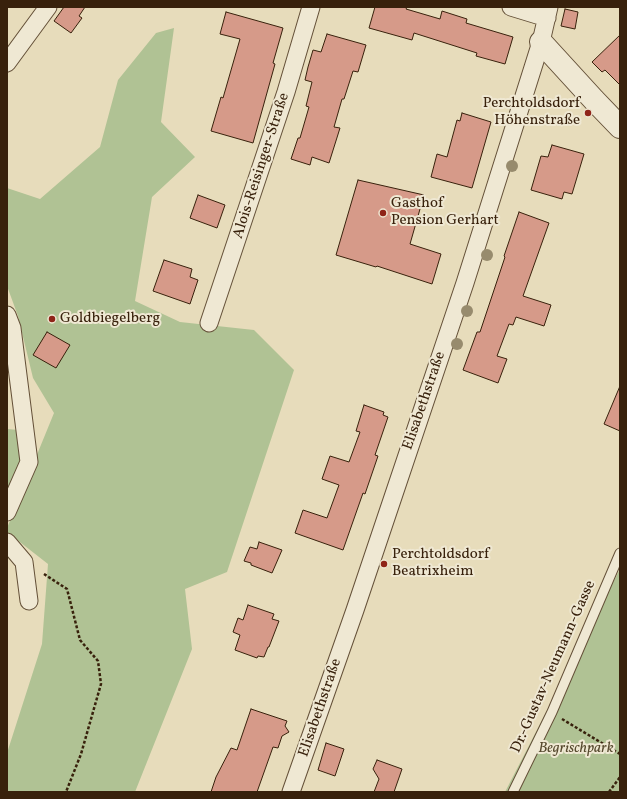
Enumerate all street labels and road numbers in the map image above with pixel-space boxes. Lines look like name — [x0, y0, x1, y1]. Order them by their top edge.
street label: Alois-Reisinger-Straße — [230, 91, 294, 241]
street label: Elisabethstraße — [400, 349, 450, 453]
street label: Dr.-Gustav-Neumann-Gasse — [508, 578, 600, 756]
street label: Elisabethstraße — [296, 656, 346, 760]

